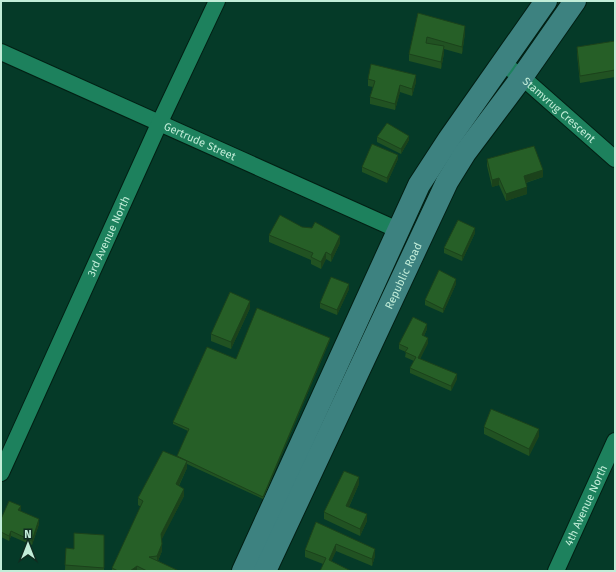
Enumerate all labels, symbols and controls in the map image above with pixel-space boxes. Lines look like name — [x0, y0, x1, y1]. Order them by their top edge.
street label: Stamvrug Crescent — [520, 75, 598, 146]
street label: Gertrude Street — [162, 120, 238, 163]
street label: 3rd Avenue North — [85, 194, 133, 279]
street label: Republic Road — [382, 241, 425, 311]
street label: 4th Avenue North — [562, 463, 610, 548]
north arrow — [8, 524, 48, 564]
text: N — [24, 528, 32, 541]

